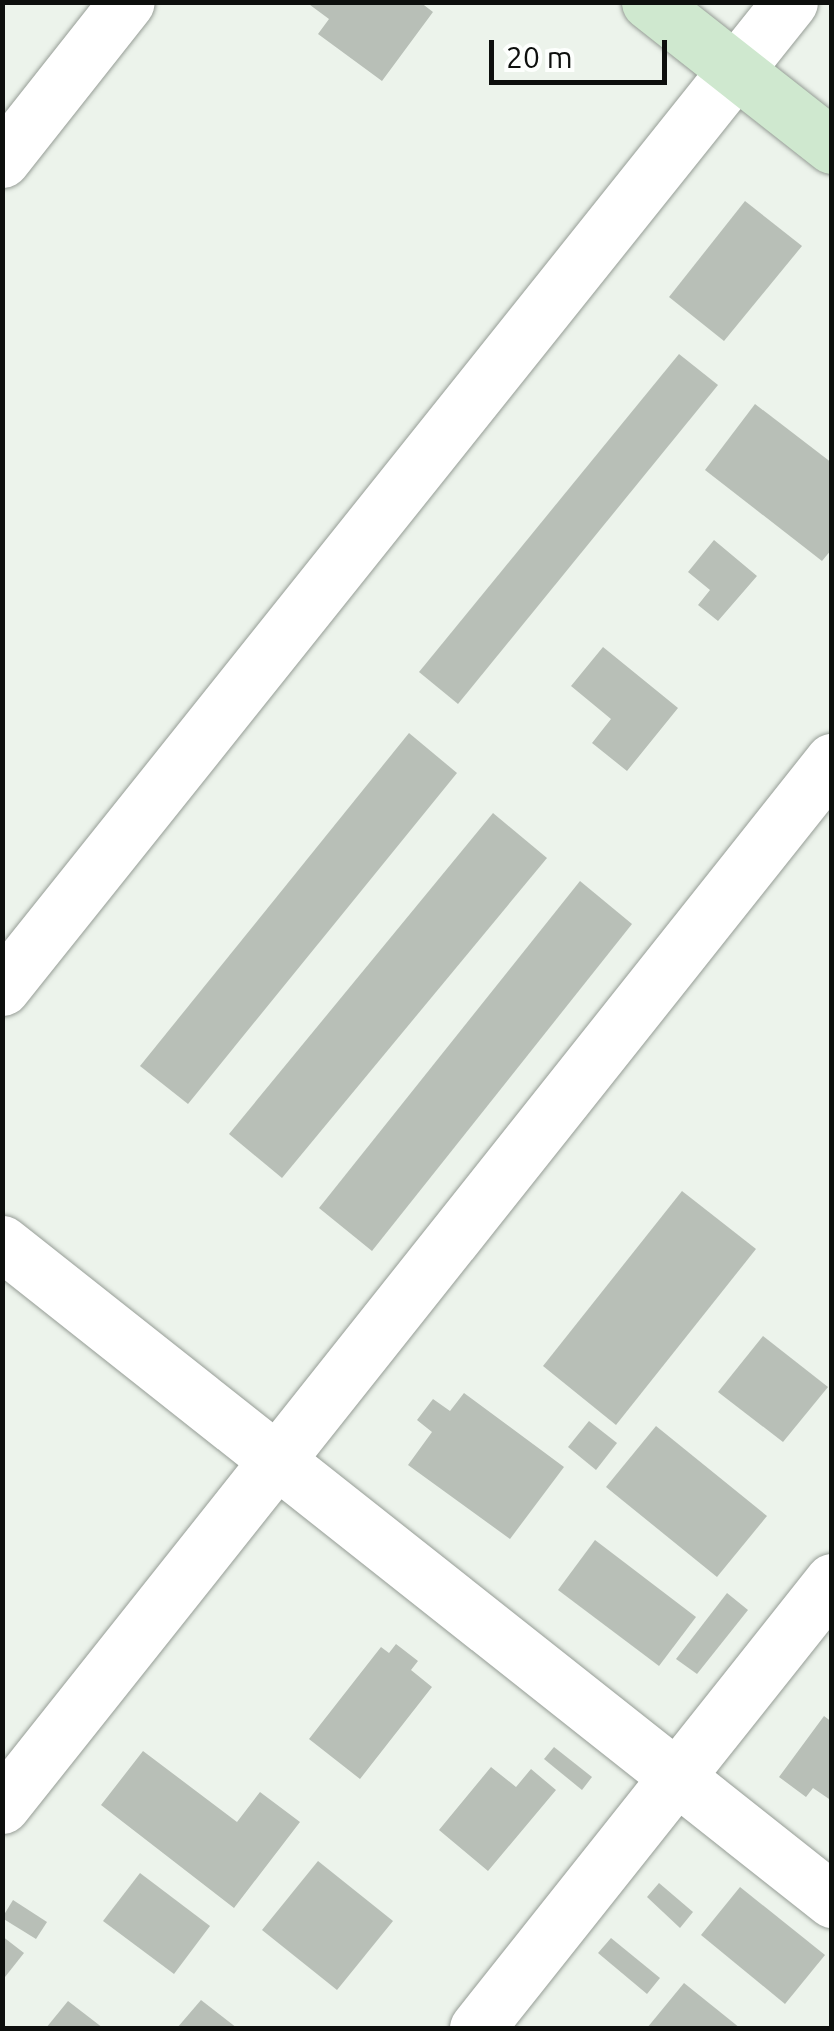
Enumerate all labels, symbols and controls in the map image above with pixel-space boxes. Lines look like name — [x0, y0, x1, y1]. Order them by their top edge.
scale bar — [494, 20, 672, 82]
text: 20 m — [506, 40, 573, 74]

